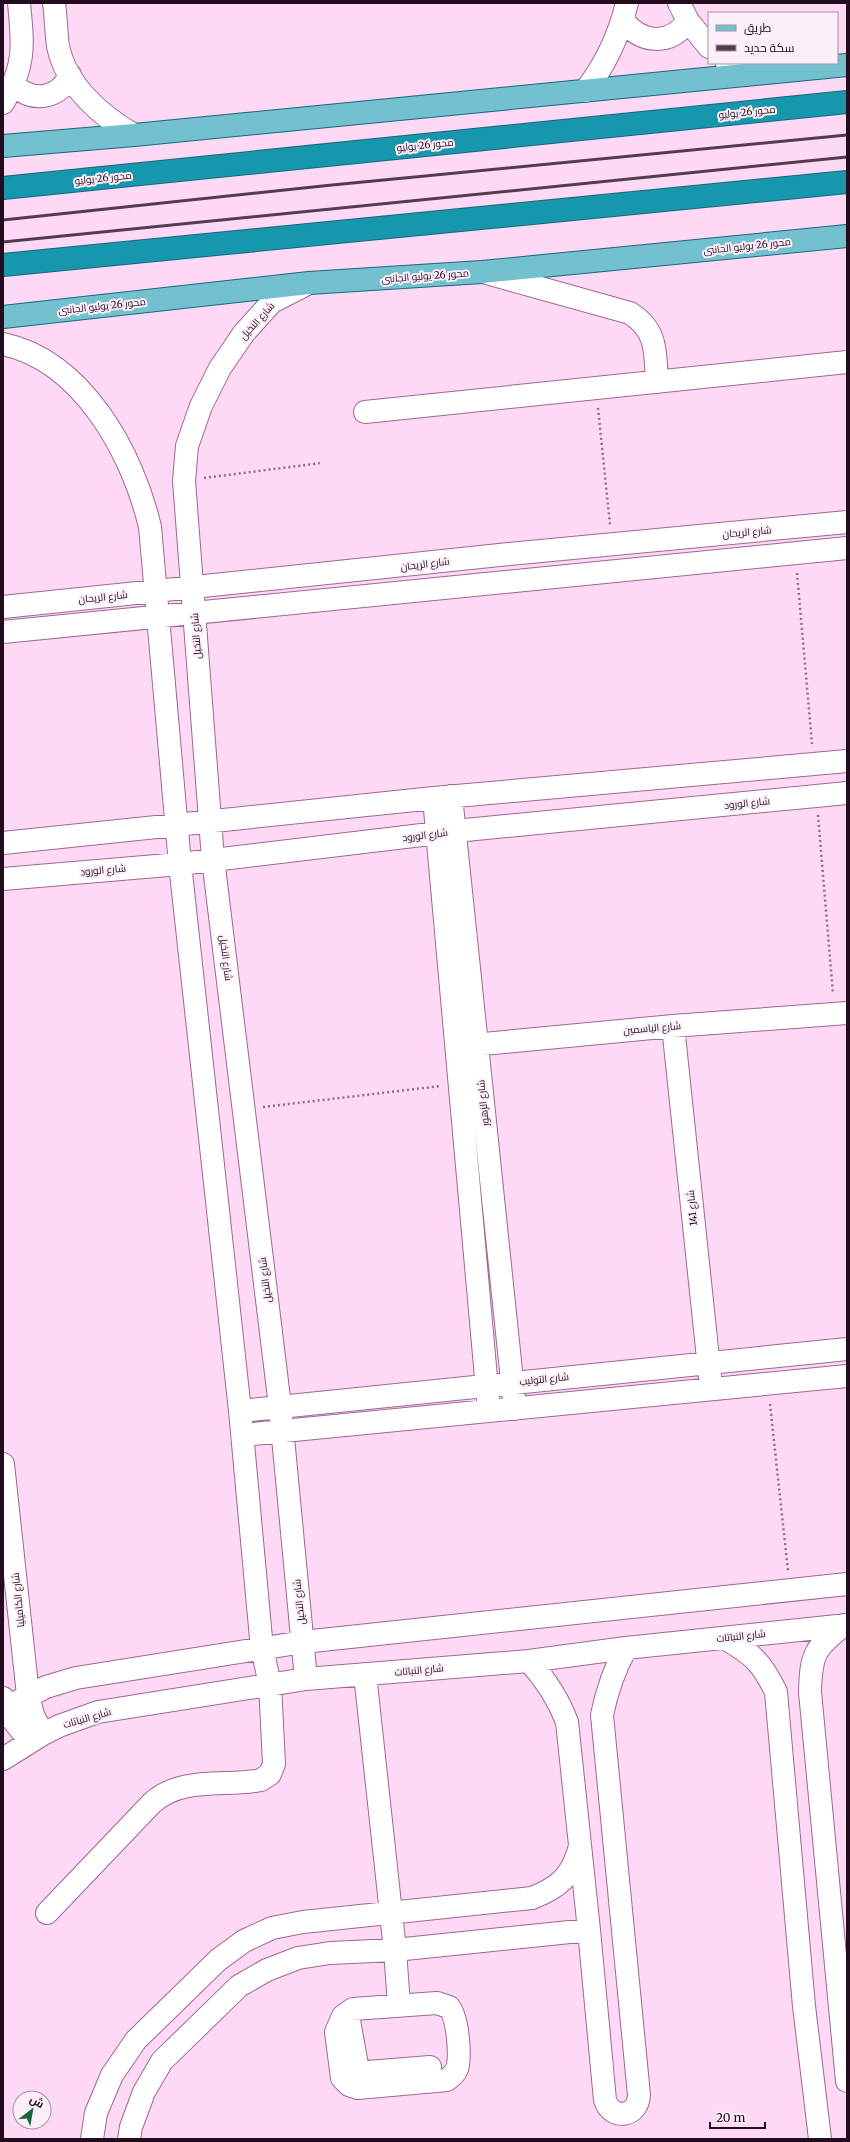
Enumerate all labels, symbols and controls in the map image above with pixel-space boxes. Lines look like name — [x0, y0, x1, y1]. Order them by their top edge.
legend — [708, 12, 838, 64]
text: طريق — [744, 20, 772, 35]
text: سكة حديد — [744, 40, 794, 55]
street label: محور 26 يوليو — [718, 103, 776, 121]
street label: محور 26 يوليو — [396, 136, 454, 154]
street label: محور 26 يوليو — [74, 169, 132, 187]
street label: محور 26 يوليو الجانبى — [703, 235, 791, 257]
street label: محور 26 يوليو الجانبى — [381, 266, 469, 286]
street label: محور 26 يوليو الجانبى — [58, 295, 146, 317]
street label: شارع النخيل — [237, 300, 277, 342]
street label: شارع الريحان — [722, 523, 772, 541]
street label: شارع الريحان — [400, 555, 450, 573]
street label: شارع الريحان — [78, 588, 128, 606]
street label: شارع النخيل — [188, 613, 204, 659]
street label: شارع الورود — [724, 794, 770, 812]
street label: شارع الورود — [401, 826, 449, 844]
street label: شارع الورود — [80, 862, 126, 878]
street label: شارع النخيل — [217, 934, 235, 982]
street label: شارع الياسمين — [623, 1019, 681, 1037]
street label: شارع الزهور — [474, 1079, 492, 1128]
street label: شارع 141 — [684, 1190, 700, 1226]
street label: شارع النخيل — [256, 1256, 274, 1304]
street label: شارع التوليب — [519, 1370, 569, 1388]
street label: شارع الكاميليا — [9, 1572, 27, 1628]
street label: شارع النخيل — [290, 1578, 308, 1626]
street label: شارع النباتات — [716, 1627, 766, 1645]
street label: شارع النباتات — [394, 1661, 444, 1679]
street label: شارع النباتات — [61, 1705, 113, 1731]
north arrow — [12, 2090, 52, 2130]
text: ش — [27, 2092, 47, 2111]
scale bar — [710, 2104, 765, 2130]
text: 20 m — [716, 2110, 745, 2125]

